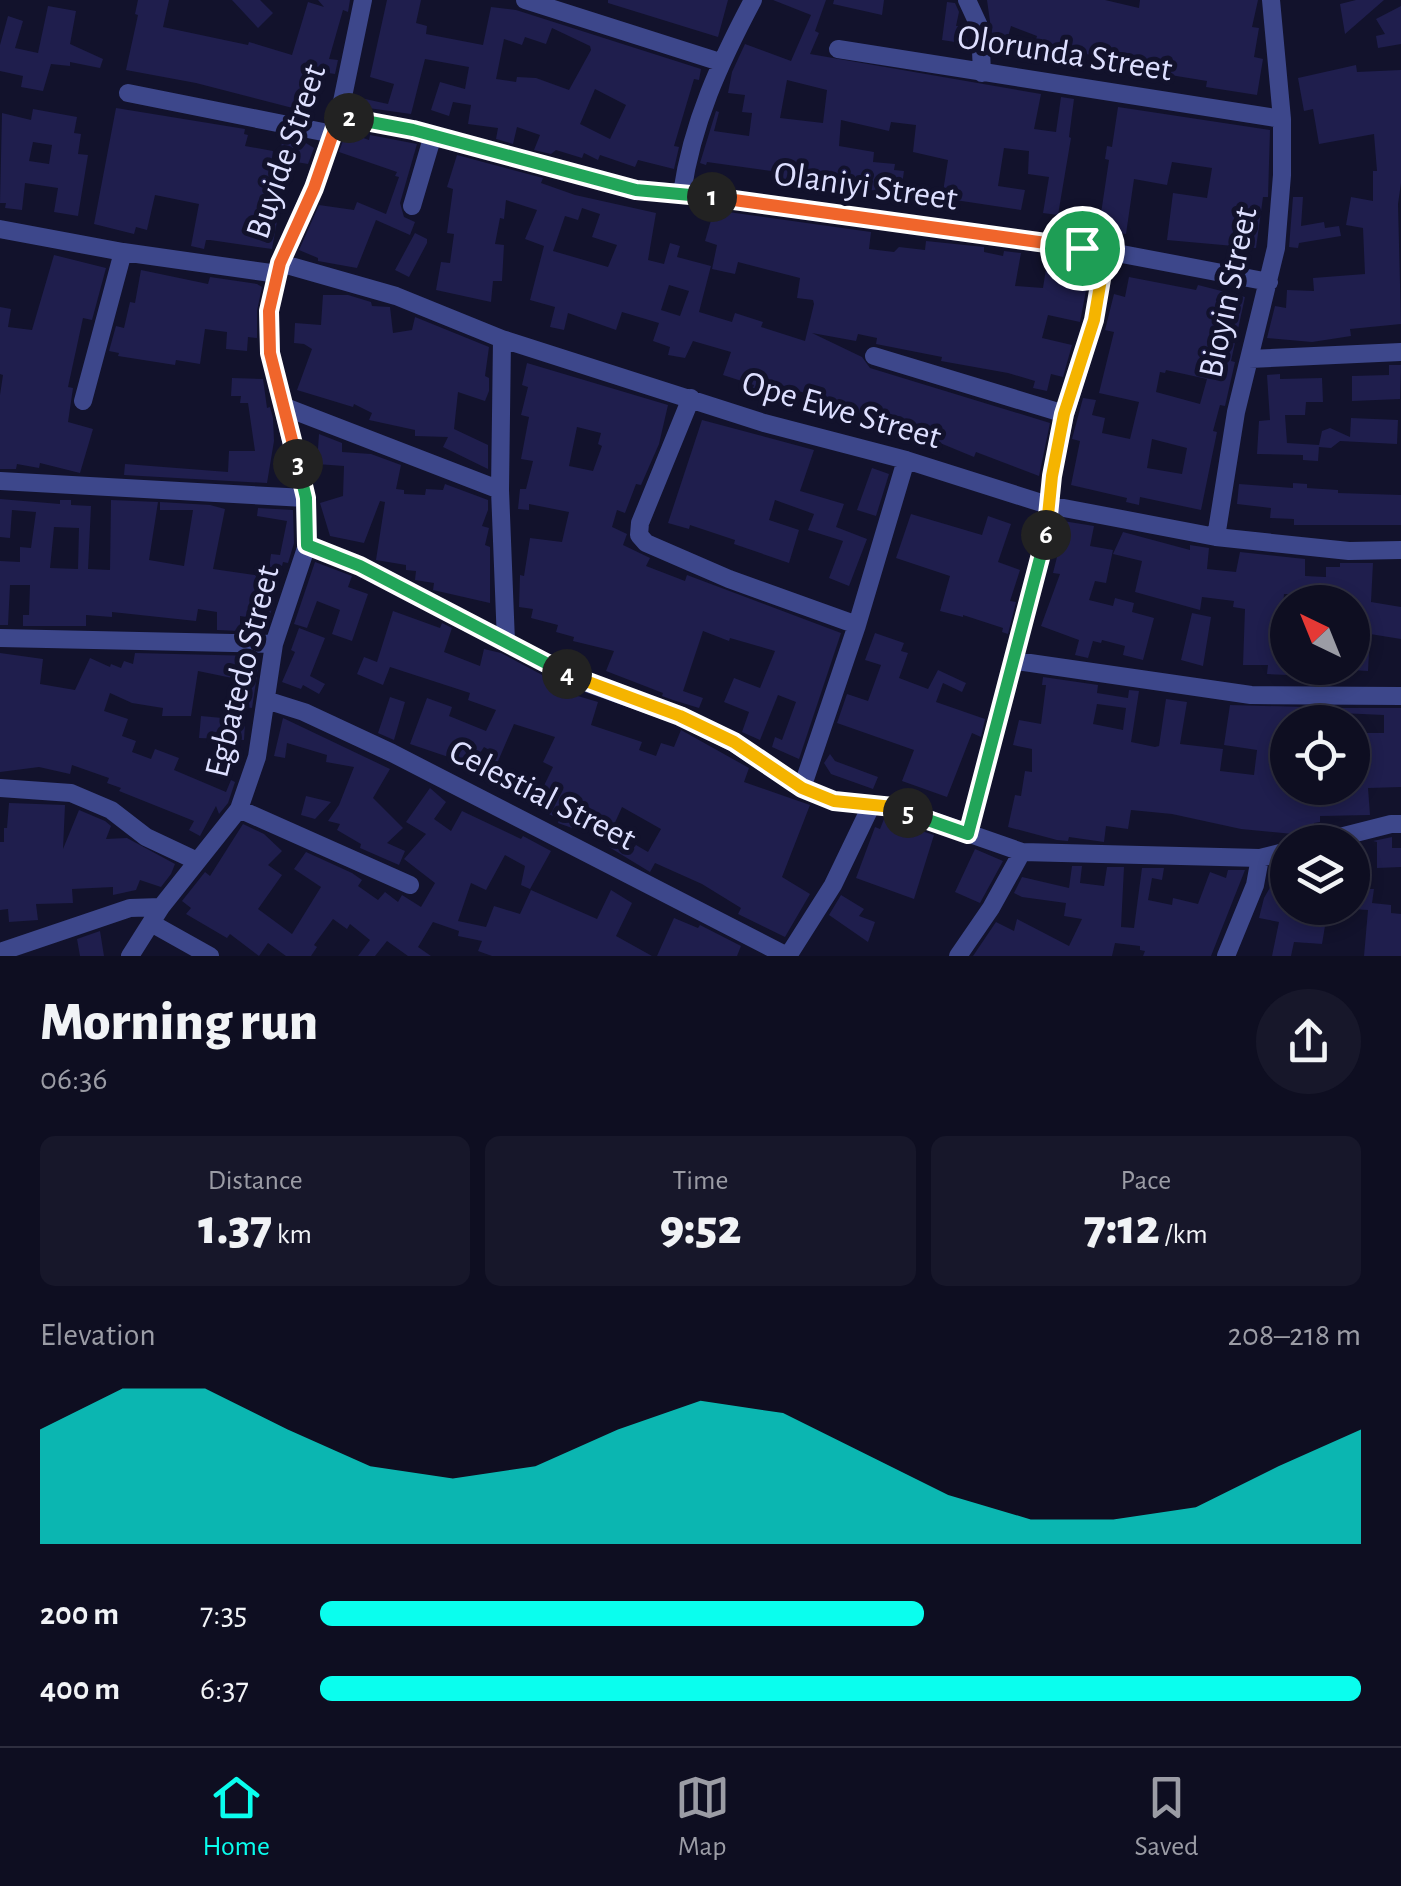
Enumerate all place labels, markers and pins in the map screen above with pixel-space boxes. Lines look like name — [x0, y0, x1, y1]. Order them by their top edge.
pin: 2 — [324, 93, 374, 143]
pin: 1 — [687, 172, 737, 222]
pin — [1040, 206, 1125, 291]
pin: 3 — [273, 439, 323, 489]
pin: 6 — [1021, 510, 1071, 560]
pin: 4 — [542, 649, 592, 699]
pin: 5 — [883, 788, 933, 838]

